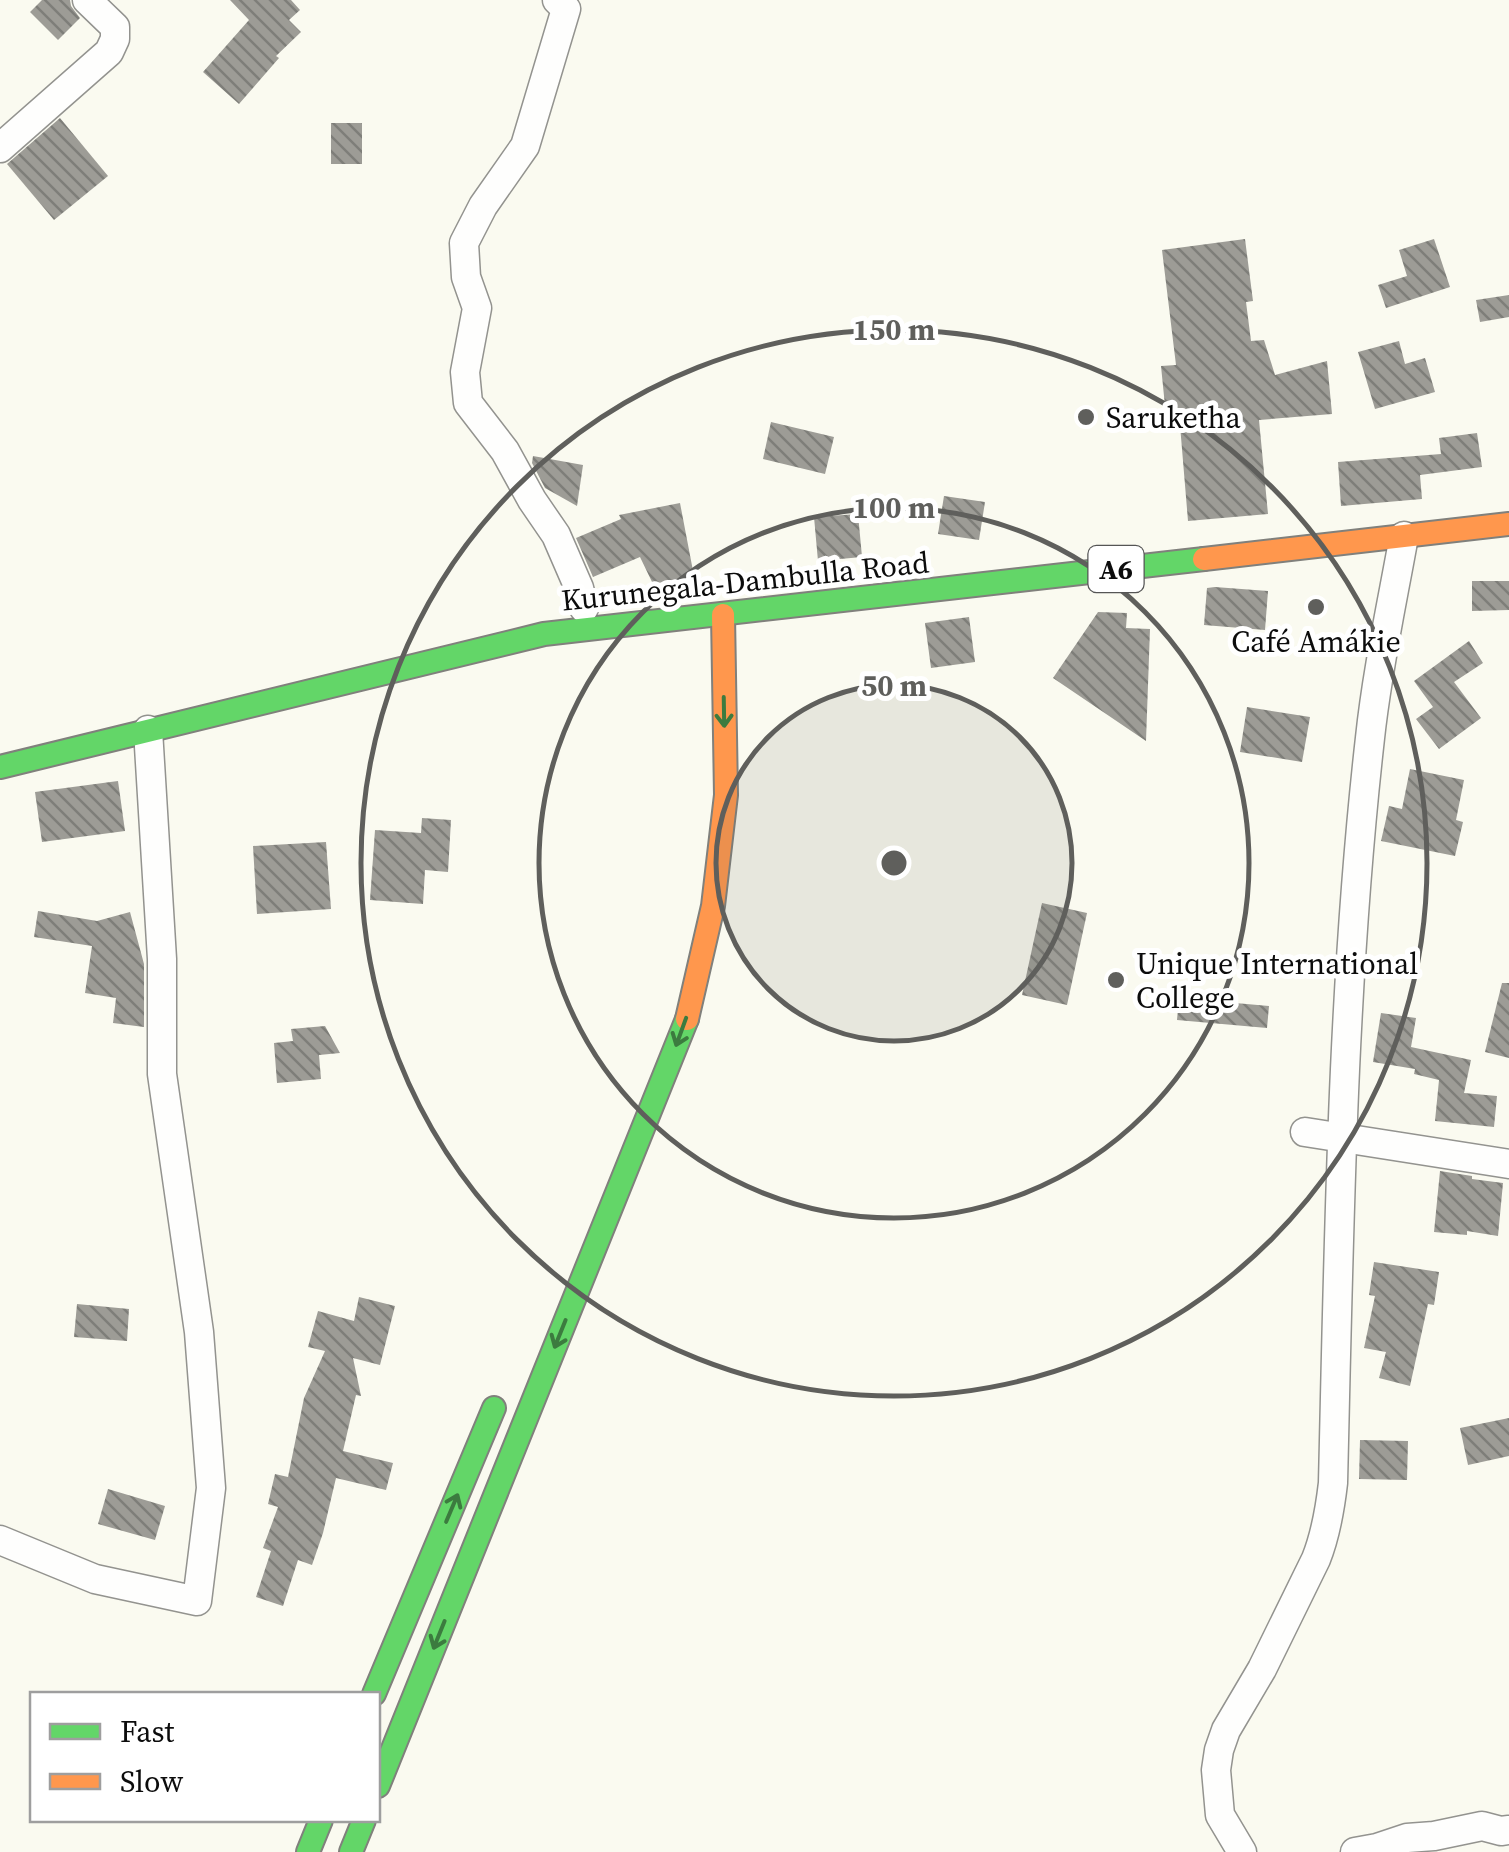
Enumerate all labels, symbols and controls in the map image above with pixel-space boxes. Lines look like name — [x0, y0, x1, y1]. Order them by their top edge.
text: 150 m — [853, 309, 935, 350]
place label: Saruketha — [1106, 397, 1242, 438]
marker: Saruketha — [1075, 406, 1097, 428]
text: 100 m — [853, 487, 935, 528]
street label: Kurunegala-Dambulla Road — [559, 541, 931, 621]
road number: A6 — [1088, 546, 1144, 592]
marker: Café Amákie — [1305, 596, 1327, 618]
place label: Café Amákie — [1231, 621, 1401, 662]
text: 50 m — [861, 665, 927, 706]
one-way arrow — [715, 696, 734, 728]
centre of rings — [876, 845, 912, 881]
place label: Unique International College — [1136, 943, 1418, 1018]
marker: Unique International College — [1105, 969, 1127, 991]
one-way arrow — [671, 1016, 689, 1047]
one-way arrow — [550, 1318, 568, 1349]
one-way arrow — [444, 1493, 462, 1524]
one-way arrow — [428, 1620, 446, 1650]
legend — [30, 1692, 380, 1822]
text: Fast — [120, 1711, 174, 1752]
text: Slow — [120, 1761, 183, 1802]

